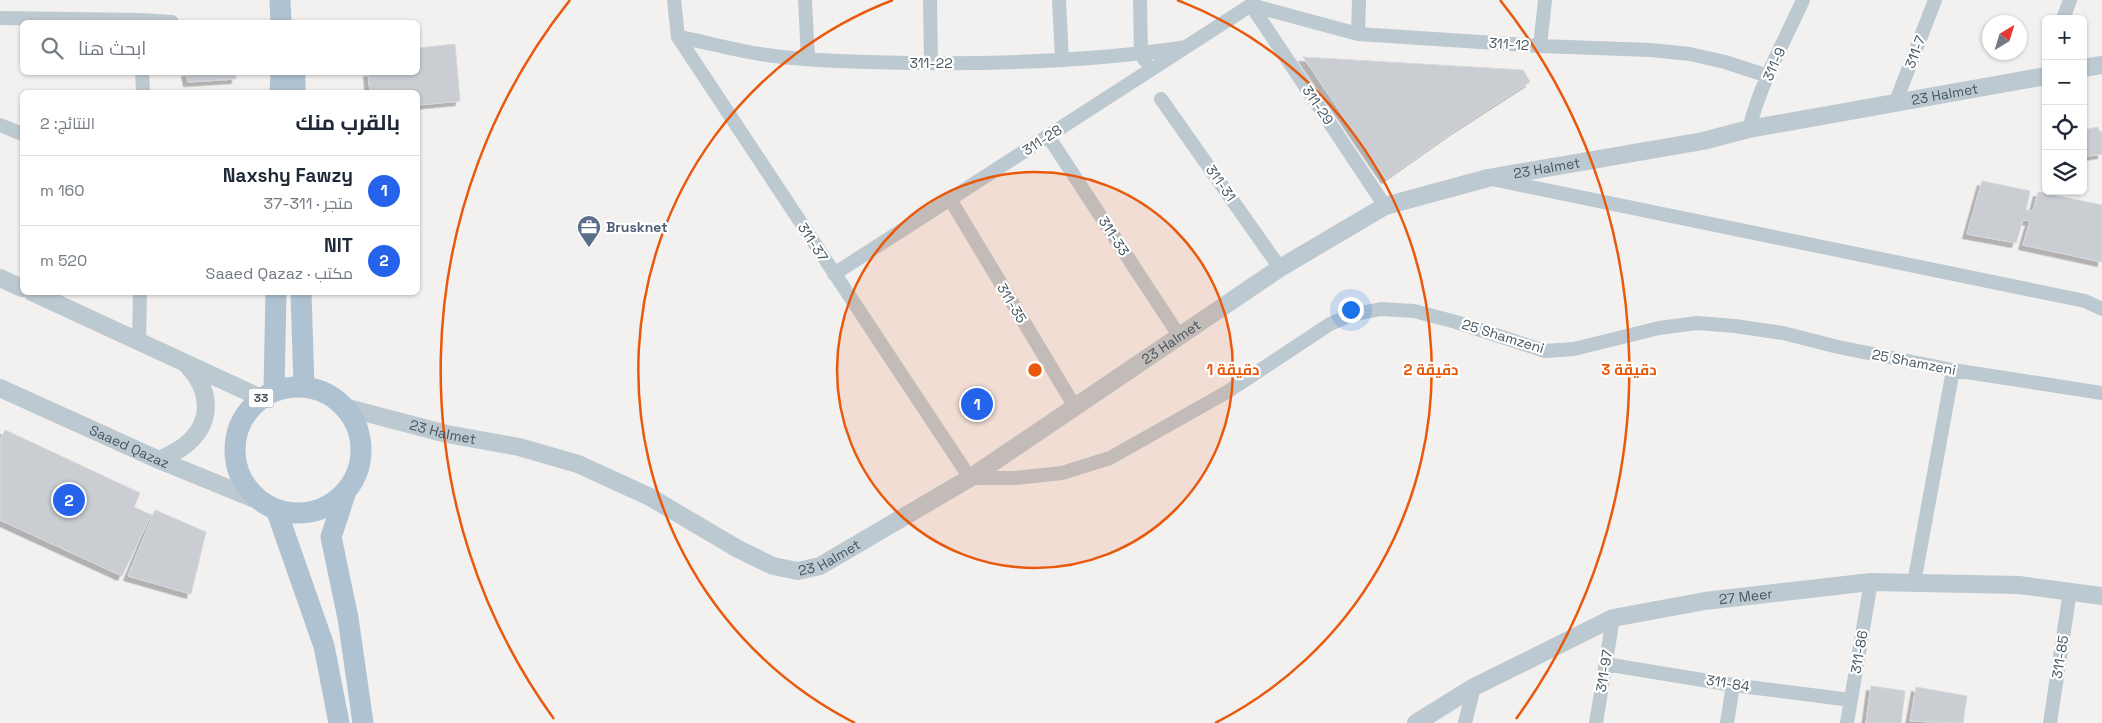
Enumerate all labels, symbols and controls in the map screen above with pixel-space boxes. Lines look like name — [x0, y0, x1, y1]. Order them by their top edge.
north arrow — [1982, 15, 2027, 60]
map controls — [2042, 15, 2087, 195]
button: + — [2042, 15, 2087, 60]
search box — [20, 20, 420, 75]
street label: 311-7 — [1901, 33, 1929, 71]
icon: search — [38, 34, 66, 62]
street label: 311-12 — [1488, 34, 1530, 54]
text: ابحث هنا — [78, 36, 146, 61]
street label: 311-9 — [1759, 44, 1789, 84]
street label: 311-22 — [909, 54, 953, 72]
button: − — [2042, 60, 2087, 105]
street label: 23 Halmet — [1910, 79, 1980, 109]
street label: 311-29 — [1298, 82, 1338, 128]
button: locate — [2042, 105, 2087, 150]
text: بالقرب منك — [296, 109, 400, 136]
text: النتائج: 2 — [40, 113, 95, 134]
street label: 311-28 — [1019, 120, 1065, 159]
button: layers — [2042, 150, 2087, 195]
street label: 23 Halmet — [1512, 153, 1582, 183]
street label: 311-31 — [1202, 161, 1240, 205]
text: Naxshy Fawzy — [223, 163, 353, 188]
text: 160 m — [40, 180, 85, 201]
text: 1 — [380, 180, 388, 201]
text: متجر · 311-37 — [264, 193, 353, 214]
street label: 311-33 — [1095, 213, 1133, 259]
office icon: Brusknet — [576, 214, 602, 248]
place label: Brusknet — [606, 218, 668, 236]
street label: 311-37 — [794, 219, 832, 265]
text: NIT — [324, 233, 353, 258]
text: 520 m — [40, 250, 87, 271]
text: 2 — [379, 250, 389, 271]
text: مكتب · Saaed Qazaz — [206, 263, 353, 284]
street label: 311-35 — [993, 280, 1031, 326]
your location — [1338, 297, 1364, 323]
street label: 23 Halmet — [1138, 315, 1204, 368]
street label: 25 Shamzeni — [1460, 315, 1546, 357]
street label: 25 Shamzeni — [1871, 345, 1957, 379]
text: 1 دقيقة — [1207, 360, 1260, 379]
text: 2 دقيقة — [1403, 360, 1459, 379]
text: 3 دقيقة — [1601, 360, 1657, 379]
centre of rings — [1026, 361, 1044, 379]
pin: 1 — [961, 385, 993, 423]
road number: 33 — [248, 388, 274, 408]
street label: 23 Halmet — [408, 416, 477, 448]
street label: Saaed Qazaz — [87, 421, 172, 472]
pin: 2 — [53, 481, 85, 519]
street label: 23 Halmet — [796, 535, 864, 580]
street label: 27 Meer — [1718, 584, 1774, 608]
street label: 311-86 — [1846, 629, 1872, 675]
street label: 311-85 — [2048, 634, 2072, 680]
street label: 311-97 — [1592, 648, 1616, 693]
street label: 311-84 — [1705, 671, 1751, 695]

